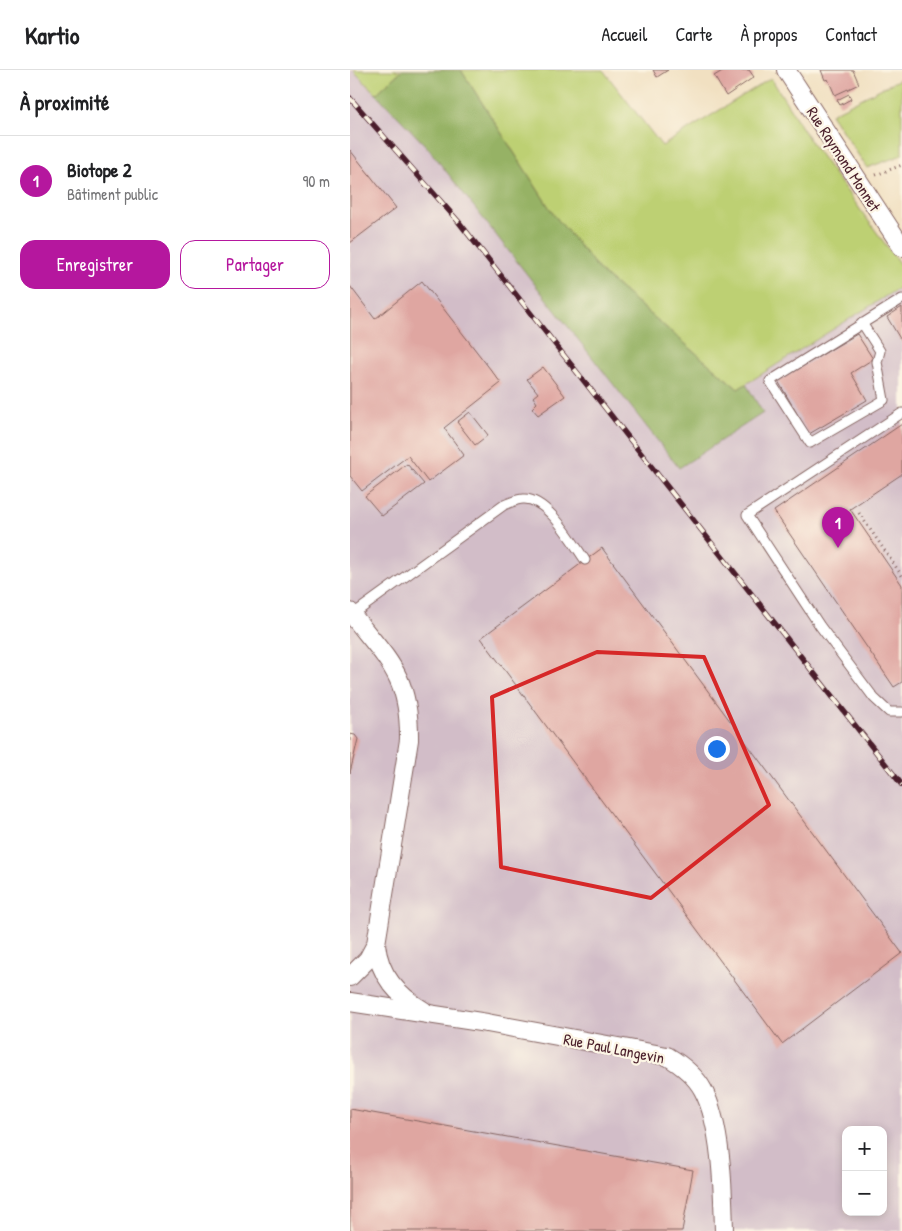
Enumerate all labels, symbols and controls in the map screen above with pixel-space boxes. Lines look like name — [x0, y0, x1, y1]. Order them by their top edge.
text: Kartio — [25, 19, 80, 51]
text: Accueil — [601, 22, 647, 47]
text: Carte — [675, 22, 713, 47]
text: À propos — [741, 22, 797, 47]
text: Contact — [825, 22, 877, 47]
text: À proximité — [20, 88, 109, 117]
street label: Rue Raymond Monnet — [802, 102, 886, 216]
text: Biotope 2 — [67, 157, 132, 183]
text: 1 — [33, 170, 39, 192]
text: 90 m — [302, 170, 330, 192]
text: Bâtiment public — [67, 183, 158, 205]
button: Enregistrer — [20, 240, 170, 289]
button: Partager — [180, 240, 330, 289]
pin: 1 — [822, 507, 854, 548]
your location — [704, 736, 730, 762]
street label: Rue Paul Langevin — [562, 1027, 666, 1069]
map controls — [842, 1126, 887, 1216]
button: + — [842, 1126, 887, 1171]
button: − — [842, 1171, 887, 1216]

